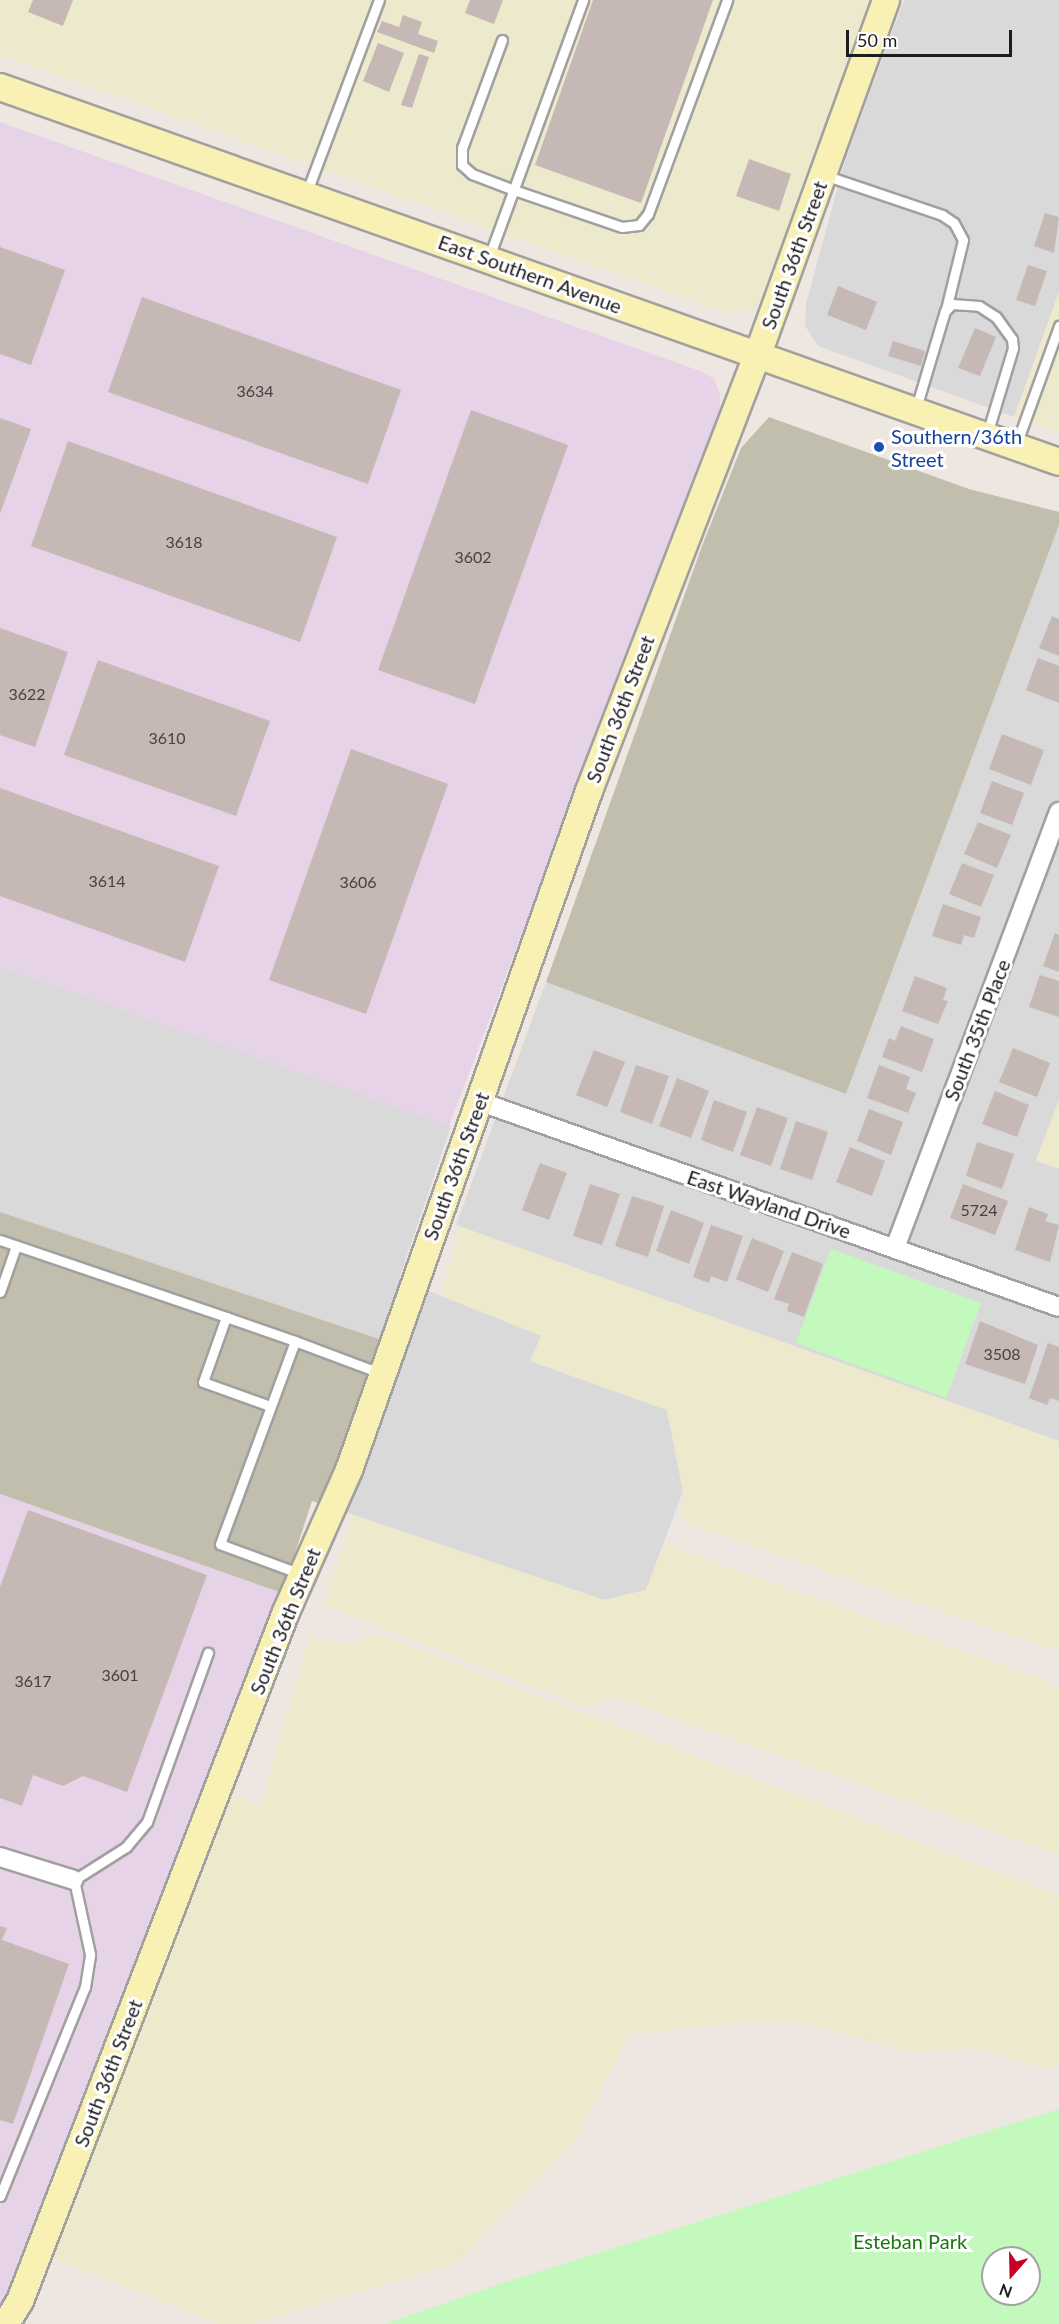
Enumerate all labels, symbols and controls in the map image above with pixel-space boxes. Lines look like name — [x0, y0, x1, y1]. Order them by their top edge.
scale bar — [849, 18, 1016, 56]
text: 50 m — [857, 29, 897, 51]
street label: South 36th Street — [756, 178, 832, 332]
street label: East Southern Avenue — [435, 230, 625, 318]
house number: 3634 — [236, 381, 274, 401]
place label: Southern/36th Street — [891, 424, 1022, 471]
marker: Southern/36th Street — [872, 440, 886, 454]
house number: 3618 — [165, 532, 203, 552]
house number: 3602 — [454, 547, 492, 567]
street label: South 36th Street — [581, 632, 659, 786]
house number: 3622 — [8, 684, 46, 704]
house number: 3610 — [148, 728, 186, 748]
house number: 3614 — [88, 871, 126, 891]
house number: 3606 — [339, 872, 377, 892]
street label: South 35th Place — [939, 956, 1015, 1104]
street label: South 36th Street — [418, 1089, 494, 1243]
street label: East Wayland Drive — [684, 1165, 854, 1243]
house number: 5724 — [960, 1200, 998, 1220]
house number: 3508 — [983, 1344, 1021, 1364]
street label: South 36th Street — [245, 1544, 325, 1698]
house number: 3601 — [101, 1665, 139, 1685]
house number: 3617 — [14, 1671, 52, 1691]
street label: South 36th Street — [69, 1996, 147, 2150]
park label: Esteban Park — [853, 2229, 967, 2253]
north arrow — [981, 2246, 1041, 2306]
text: N — [996, 2280, 1014, 2303]

